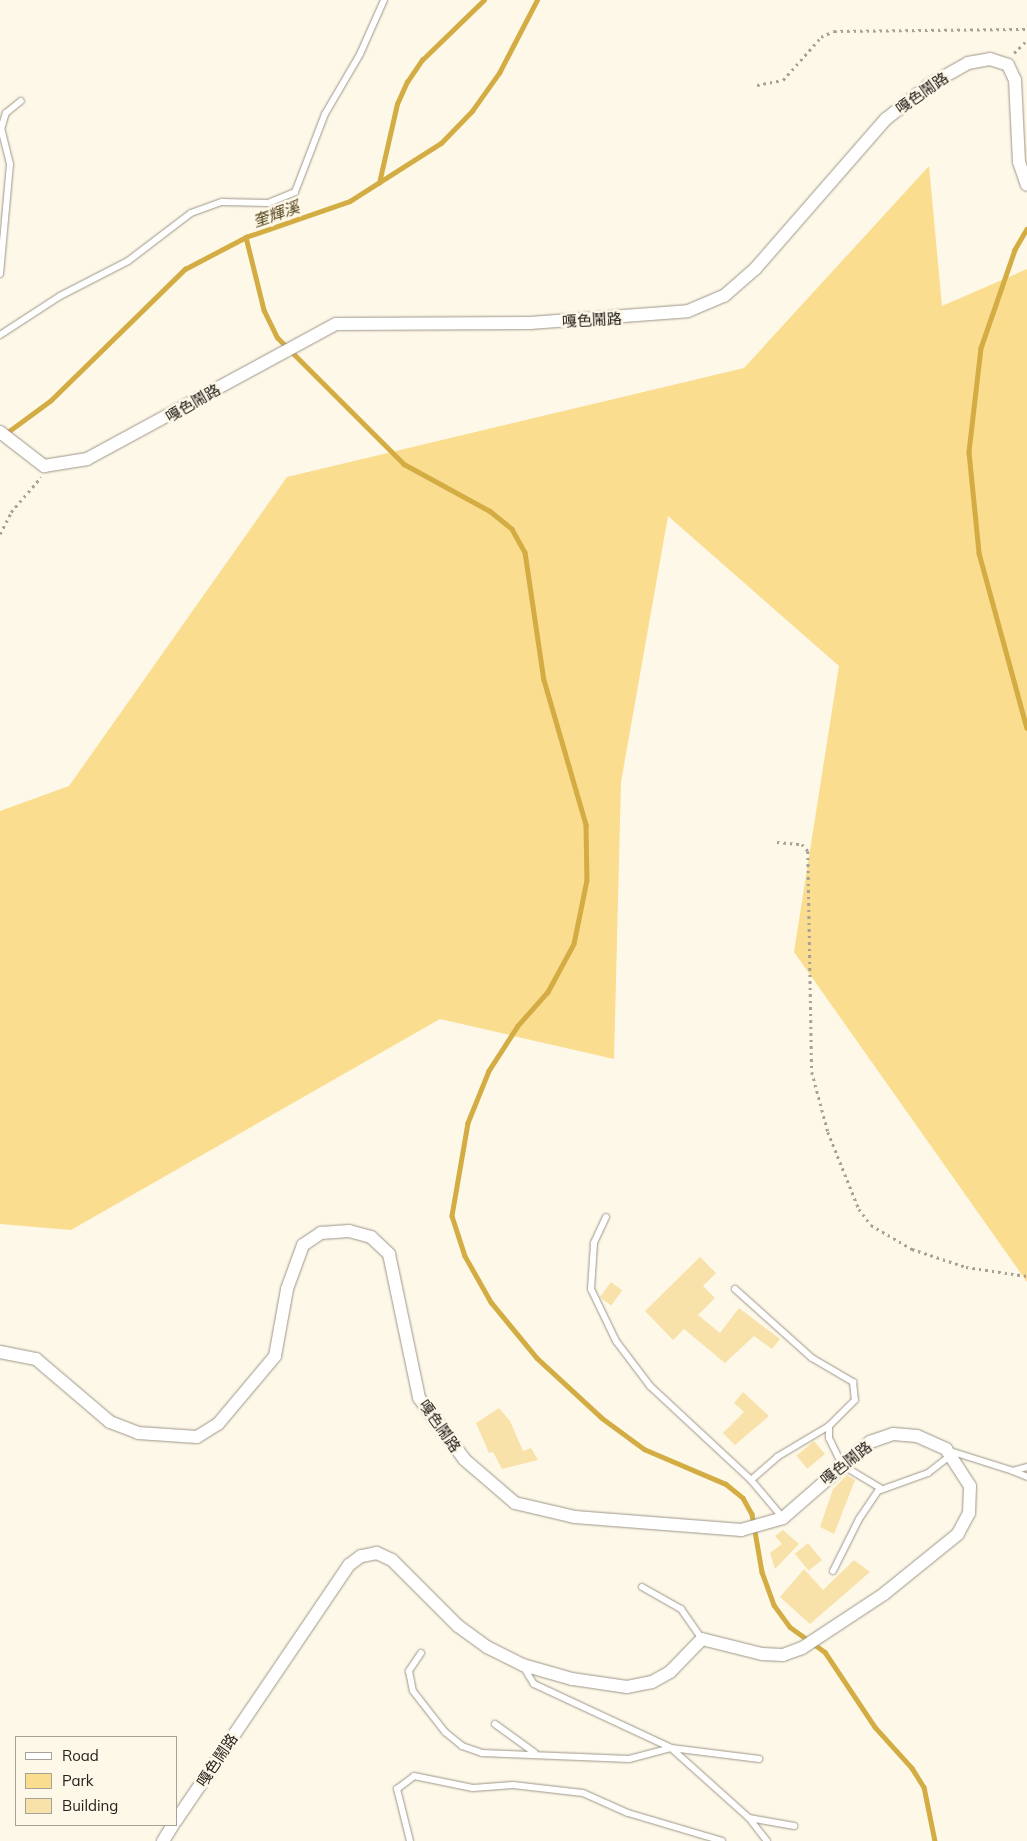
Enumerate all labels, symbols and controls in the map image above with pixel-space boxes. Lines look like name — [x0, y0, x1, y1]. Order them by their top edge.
street label: 嘎色鬧路 — [892, 68, 952, 118]
water label: 奎輝溪 — [250, 197, 302, 231]
street label: 嘎色鬧路 — [562, 309, 622, 331]
street label: 嘎色鬧路 — [163, 380, 223, 426]
street label: 嘎色鬧路 — [415, 1396, 465, 1456]
street label: 嘎色鬧路 — [817, 1437, 875, 1489]
street label: 嘎色鬧路 — [193, 1730, 241, 1790]
legend — [15, 1736, 178, 1826]
text: Road — [62, 1746, 99, 1765]
text: Park — [62, 1771, 94, 1790]
text: Building — [62, 1796, 118, 1815]

